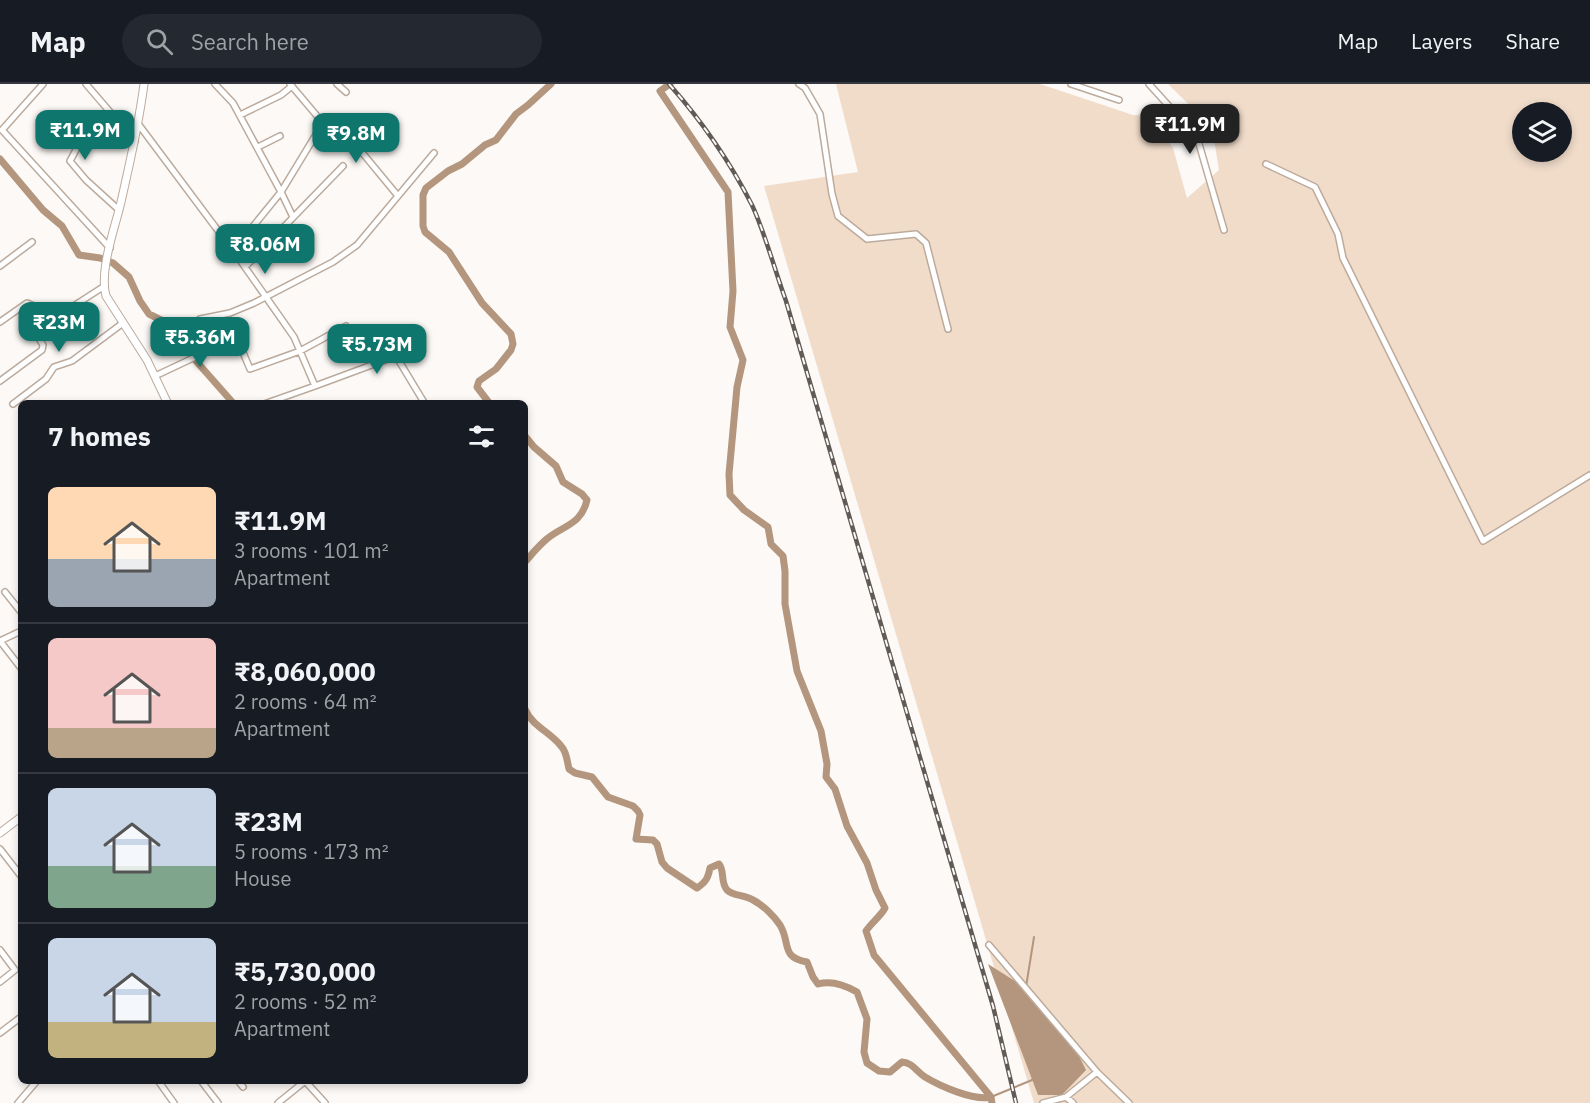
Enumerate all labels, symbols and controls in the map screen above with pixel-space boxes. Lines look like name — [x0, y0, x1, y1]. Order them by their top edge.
search box — [122, 14, 542, 68]
text: Map — [30, 23, 86, 60]
icon: search — [143, 25, 176, 58]
text: Search here — [191, 27, 309, 56]
text: Map — [1338, 27, 1378, 55]
text: Layers — [1411, 27, 1473, 55]
text: Share — [1506, 27, 1560, 55]
map controls — [1512, 102, 1572, 162]
button: layers — [1512, 102, 1572, 162]
pin: ₹11.9M — [1141, 104, 1239, 155]
pin: ₹11.9M — [36, 110, 134, 161]
text: ₹11.9M — [1154, 110, 1226, 137]
pin: ₹9.8M — [314, 113, 398, 164]
text: ₹11.9M — [49, 116, 121, 143]
text: ₹9.8M — [326, 119, 386, 146]
pin: ₹8.06M — [216, 224, 314, 275]
text: ₹8.06M — [229, 230, 301, 257]
pin: ₹23M — [23, 302, 95, 353]
text: ₹23M — [33, 308, 85, 335]
pin: ₹5.36M — [151, 317, 249, 368]
text: ₹5.36M — [164, 323, 236, 350]
pin: ₹5.73M — [328, 324, 426, 375]
text: ₹5.73M — [341, 330, 413, 357]
text: 7 homes — [48, 419, 151, 453]
icon: filters — [465, 420, 498, 453]
text: ₹11.9M — [234, 503, 327, 537]
icon: home — [96, 511, 168, 583]
text: 3 rooms · 101 m² — [234, 537, 389, 564]
text: Apartment — [234, 564, 330, 591]
text: ₹8,060,000 — [234, 654, 376, 688]
icon: home — [96, 662, 168, 734]
text: 2 rooms · 64 m² — [234, 688, 377, 715]
text: Apartment — [234, 715, 330, 742]
text: ₹23M — [234, 804, 303, 838]
icon: home — [96, 812, 168, 884]
text: 5 rooms · 173 m² — [234, 838, 389, 865]
text: House — [234, 865, 291, 892]
text: ₹5,730,000 — [234, 954, 376, 988]
icon: home — [96, 962, 168, 1034]
text: 2 rooms · 52 m² — [234, 988, 377, 1015]
text: Apartment — [234, 1015, 330, 1042]

